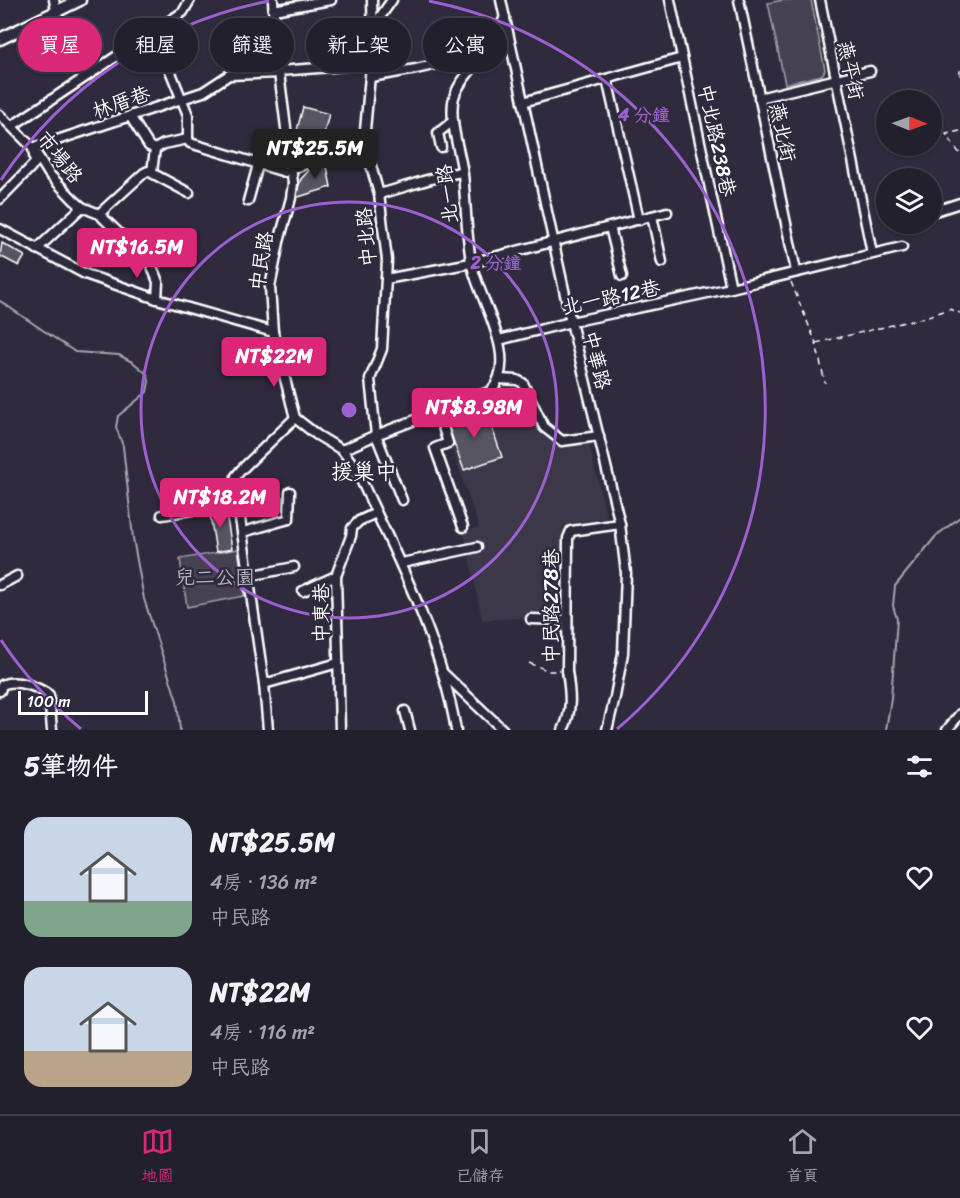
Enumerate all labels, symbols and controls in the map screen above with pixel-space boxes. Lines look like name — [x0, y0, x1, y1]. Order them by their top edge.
chip: 買屋 — [18, 18, 102, 72]
chip: 租屋 — [114, 18, 198, 72]
chip: 篩選 — [210, 18, 294, 72]
chip: 新上架 — [306, 18, 411, 72]
chip: 公寓 — [423, 18, 507, 72]
street label: 燕平街 — [827, 37, 874, 103]
street label: 林厝巷 — [87, 76, 156, 129]
street label: 中北路238巷 — [687, 80, 746, 201]
north arrow — [876, 90, 942, 156]
map controls — [876, 90, 942, 234]
text: 4 分鐘 — [617, 99, 670, 131]
street label: 燕北街 — [759, 99, 806, 165]
street label: 市場路 — [27, 123, 93, 192]
pin: NT$25.5M — [253, 129, 377, 180]
text: NT$25.5M — [267, 131, 363, 166]
street label: 北一路 — [426, 161, 469, 226]
button: layers — [876, 168, 942, 234]
street label: 中北路 — [346, 205, 387, 268]
pin: NT$16.5M — [75, 228, 199, 279]
street label: 中民路 — [240, 228, 284, 293]
text: NT$16.5M — [91, 230, 183, 265]
text: 2 分鐘 — [469, 247, 522, 279]
street label: 北一路12巷 — [558, 270, 665, 325]
street label: 中華路 — [572, 327, 621, 394]
pin: NT$22M — [225, 337, 323, 388]
text: NT$22M — [235, 339, 313, 374]
pin: NT$8.98M — [412, 388, 536, 439]
text: NT$8.98M — [426, 390, 522, 425]
centre of rings — [339, 400, 359, 420]
district label: 援巢中 — [331, 452, 397, 491]
pin: NT$18.2M — [158, 478, 282, 529]
text: NT$18.2M — [174, 480, 266, 515]
street label: 中民路278巷 — [534, 547, 569, 664]
park label: 兒二公園 — [175, 560, 255, 595]
street label: 中東巷 — [304, 582, 339, 643]
text: 100 m — [27, 687, 71, 716]
scale bar — [18, 688, 148, 716]
text: 5筆物件 — [24, 743, 118, 789]
icon: filters — [903, 750, 936, 783]
text: NT$25.5M — [210, 819, 335, 865]
icon: home — [72, 841, 144, 913]
icon: heart — [903, 861, 936, 894]
text: 4房 · 136 m² — [210, 865, 318, 900]
text: 中民路 — [210, 900, 270, 935]
text: NT$22M — [210, 969, 310, 1015]
icon: home — [72, 991, 144, 1063]
icon: heart — [903, 1011, 936, 1044]
text: 4房 · 116 m² — [210, 1015, 315, 1050]
text: 中民路 — [210, 1050, 270, 1085]
tab: 地圖 — [141, 1125, 174, 1190]
tab: 已儲存 — [456, 1125, 504, 1190]
tab: 首頁 — [786, 1125, 819, 1190]

